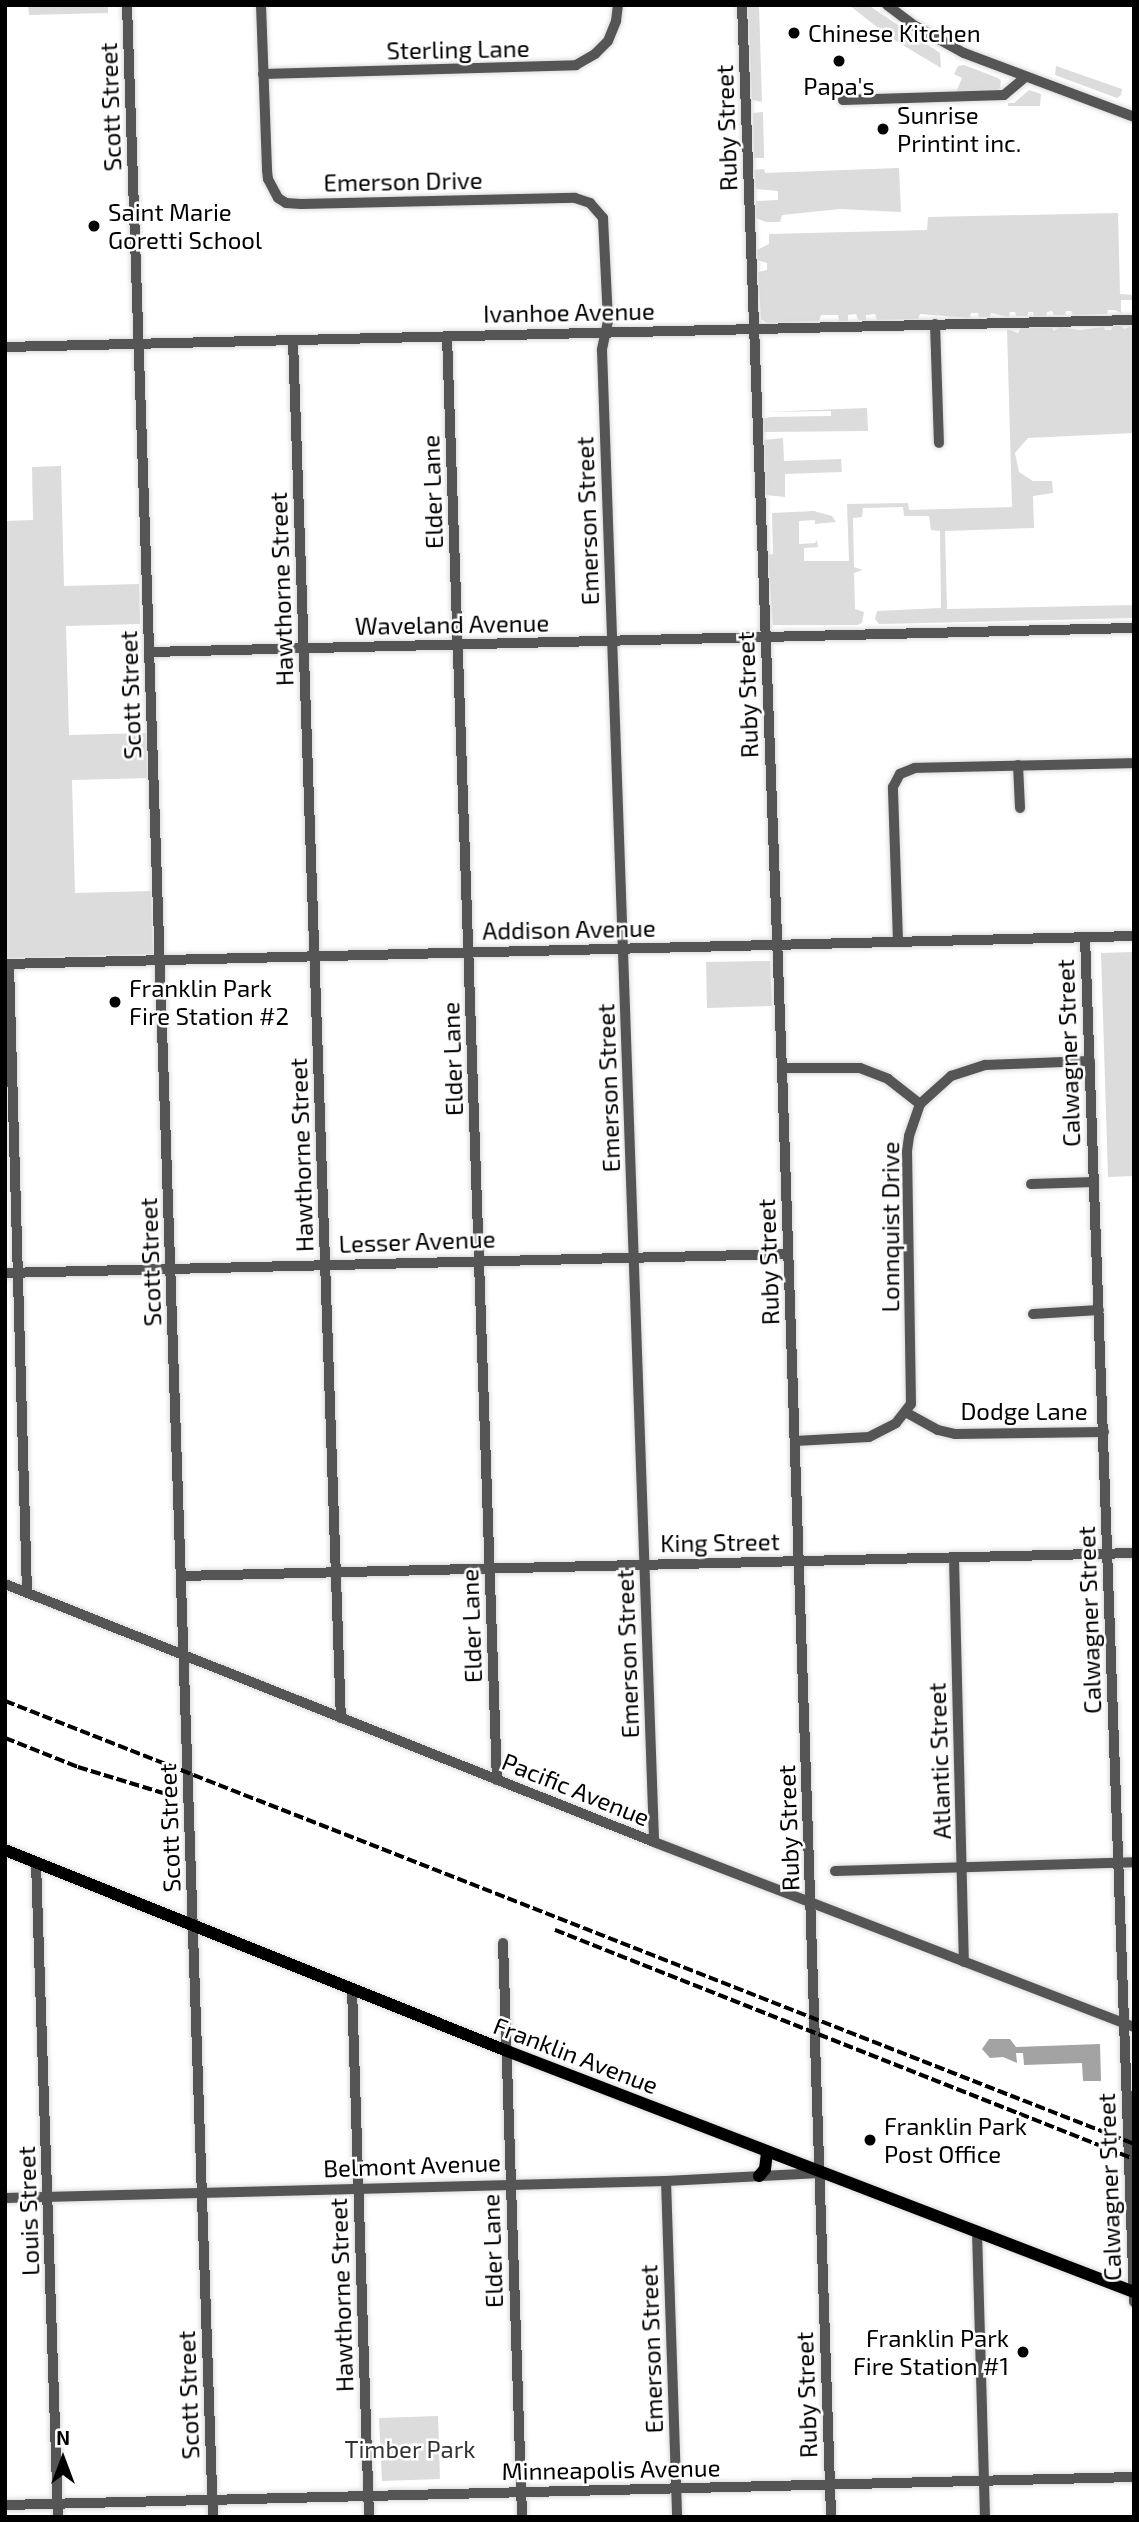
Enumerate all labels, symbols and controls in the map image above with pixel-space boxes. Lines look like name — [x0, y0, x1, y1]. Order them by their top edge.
place label: Chinese Kitchen — [808, 19, 981, 47]
marker: Chinese Kitchen — [786, 25, 802, 41]
street label: Sterling Lane — [386, 33, 530, 65]
street label: Scott Street — [93, 42, 127, 172]
marker: Papa's — [831, 53, 847, 69]
street label: Ruby Street — [709, 64, 743, 192]
place label: Papa's — [803, 72, 875, 100]
place label: Sunrise Printint inc. — [897, 101, 1021, 157]
marker: Sunrise Printint inc. — [875, 121, 891, 137]
street label: Emerson Drive — [323, 165, 483, 197]
place label: Saint Marie Goretti School — [108, 198, 262, 254]
marker: Saint Marie Goretti School — [86, 218, 102, 234]
street label: Ivanhoe Avenue — [483, 296, 655, 328]
street label: Elder Lane — [416, 434, 448, 550]
street label: Emerson Street — [570, 436, 604, 606]
street label: Hawthorne Street — [263, 491, 299, 687]
street label: Waveland Avenue — [354, 608, 550, 640]
street label: Scott Street — [113, 630, 147, 760]
street label: Ruby Street — [730, 631, 764, 759]
street label: Addison Avenue — [482, 913, 656, 945]
street label: Calwagner Street — [1050, 958, 1086, 1148]
place label: Franklin Park Fire Station #2 — [129, 974, 289, 1030]
marker: Franklin Park Fire Station #2 — [107, 994, 123, 1010]
street label: Elder Lane — [436, 1001, 468, 1117]
street label: Emerson Street — [591, 1003, 625, 1173]
street label: Hawthorne Street — [283, 1057, 319, 1253]
street label: Lonnquist Drive — [876, 1142, 904, 1312]
street label: Scott Street — [133, 1197, 167, 1327]
street label: Ruby Street — [751, 1198, 785, 1326]
street label: Lesser Avenue — [338, 1224, 496, 1258]
street label: Dodge Lane — [960, 1397, 1088, 1425]
street label: Calwagner Street — [1071, 1525, 1107, 1715]
street label: King Street — [660, 1527, 780, 1557]
street label: Elder Lane — [455, 1568, 487, 1684]
street label: Emerson Street — [610, 1569, 644, 1739]
street label: Atlantic Street — [922, 1682, 956, 1840]
street label: Pacific Avenue — [498, 1746, 654, 1832]
street label: Scott Street — [152, 1763, 186, 1893]
street label: Ruby Street — [771, 1764, 805, 1892]
street label: Franklin Avenue — [489, 2010, 663, 2100]
street label: Calwagner Street — [1091, 2092, 1127, 2282]
place label: Franklin Park Post Office — [884, 2112, 1027, 2168]
marker: Franklin Park Post Office — [862, 2132, 878, 2148]
street label: Louis Street — [11, 2146, 45, 2276]
street label: Belmont Avenue — [322, 2147, 502, 2183]
street label: Elder Lane — [476, 2193, 508, 2309]
street label: Hawthorne Street — [323, 2197, 359, 2393]
street label: Emerson Street — [634, 2264, 668, 2434]
place label: Franklin Park Fire Station #1 — [853, 2324, 1009, 2380]
street label: Scott Street — [171, 2330, 205, 2460]
street label: Ruby Street — [789, 2331, 823, 2459]
marker: Franklin Park Fire Station #1 — [1015, 2344, 1031, 2360]
north arrow — [28, 2424, 98, 2494]
text: N — [56, 2426, 70, 2449]
park label: Timber Park — [344, 2435, 476, 2463]
street label: Minneapolis Avenue — [501, 2453, 721, 2485]

